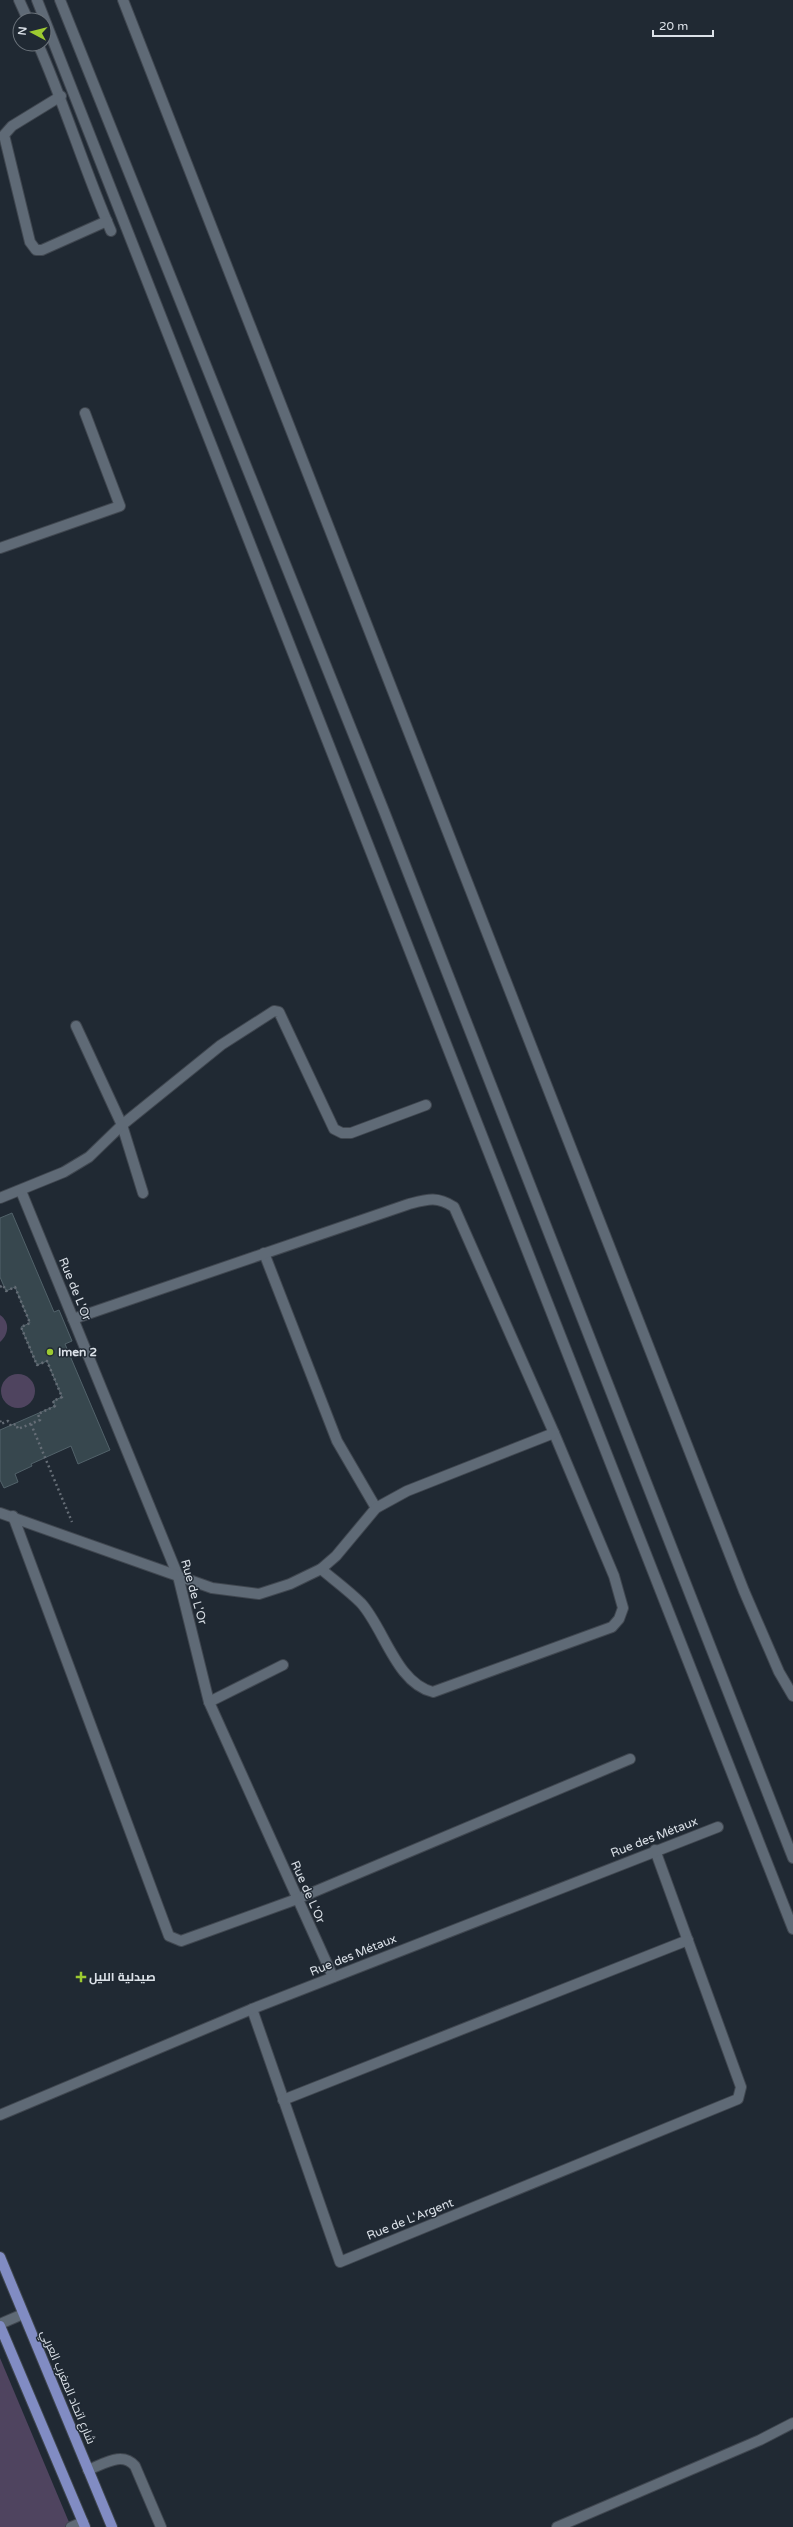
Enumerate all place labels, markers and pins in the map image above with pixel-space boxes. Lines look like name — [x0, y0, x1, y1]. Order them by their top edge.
place label: Imen 2 — [58, 1345, 97, 1359]
marker: Imen 2 — [45, 1347, 55, 1357]
place label: صيدلية الليل — [89, 1970, 156, 1985]
marker: صيدلية الليل — [76, 1972, 86, 1982]

